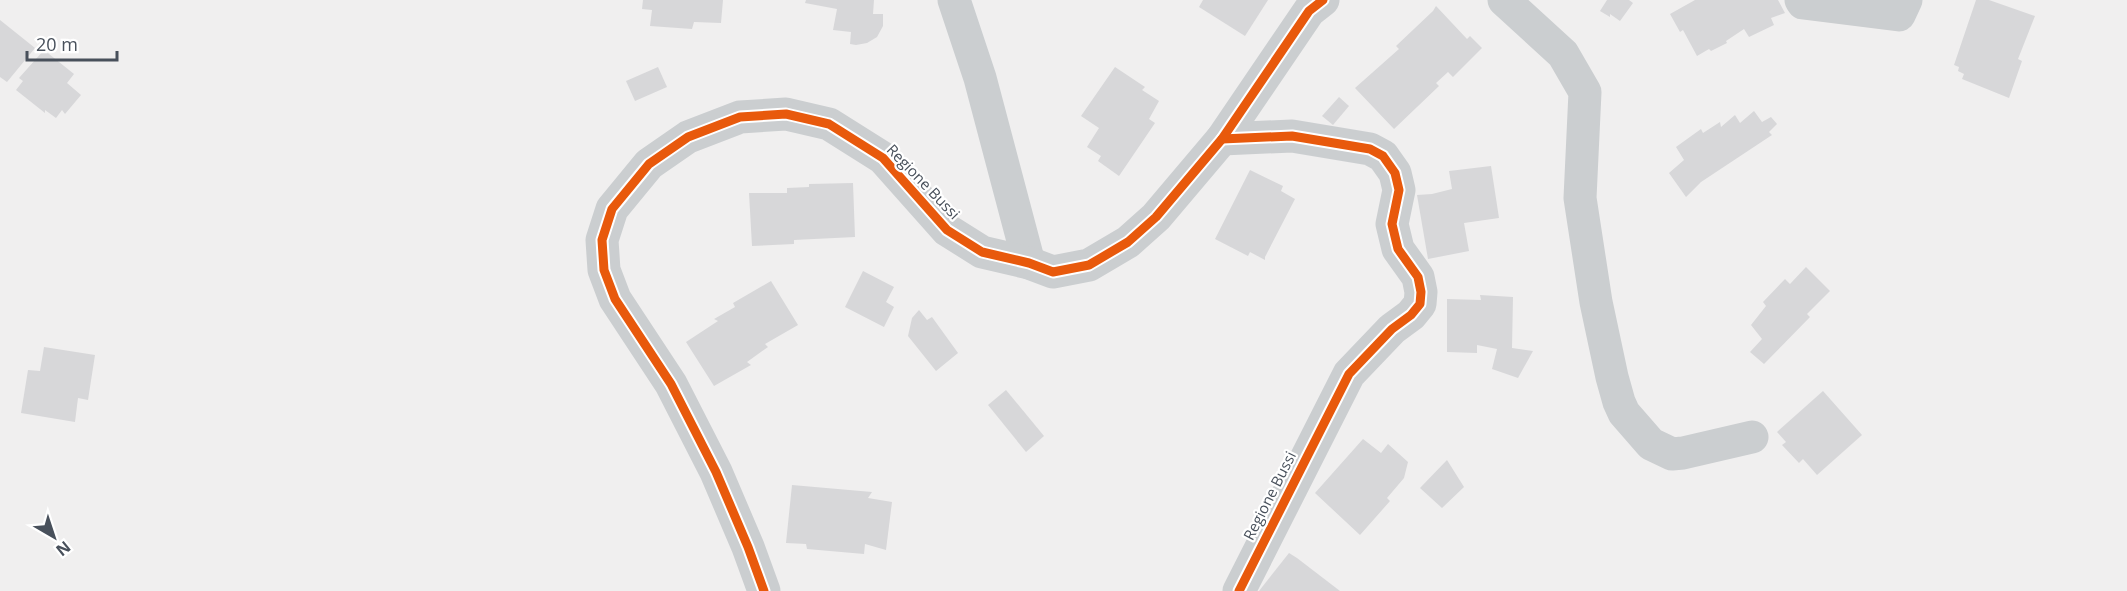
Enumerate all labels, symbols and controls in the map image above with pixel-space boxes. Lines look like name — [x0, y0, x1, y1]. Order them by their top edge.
scale bar — [27, 24, 117, 62]
text: 20 m — [36, 32, 78, 56]
street label: Regione Bussi — [883, 139, 965, 223]
street label: Regione Bussi — [1238, 448, 1300, 543]
north arrow — [24, 507, 84, 567]
text: N — [51, 536, 75, 561]

